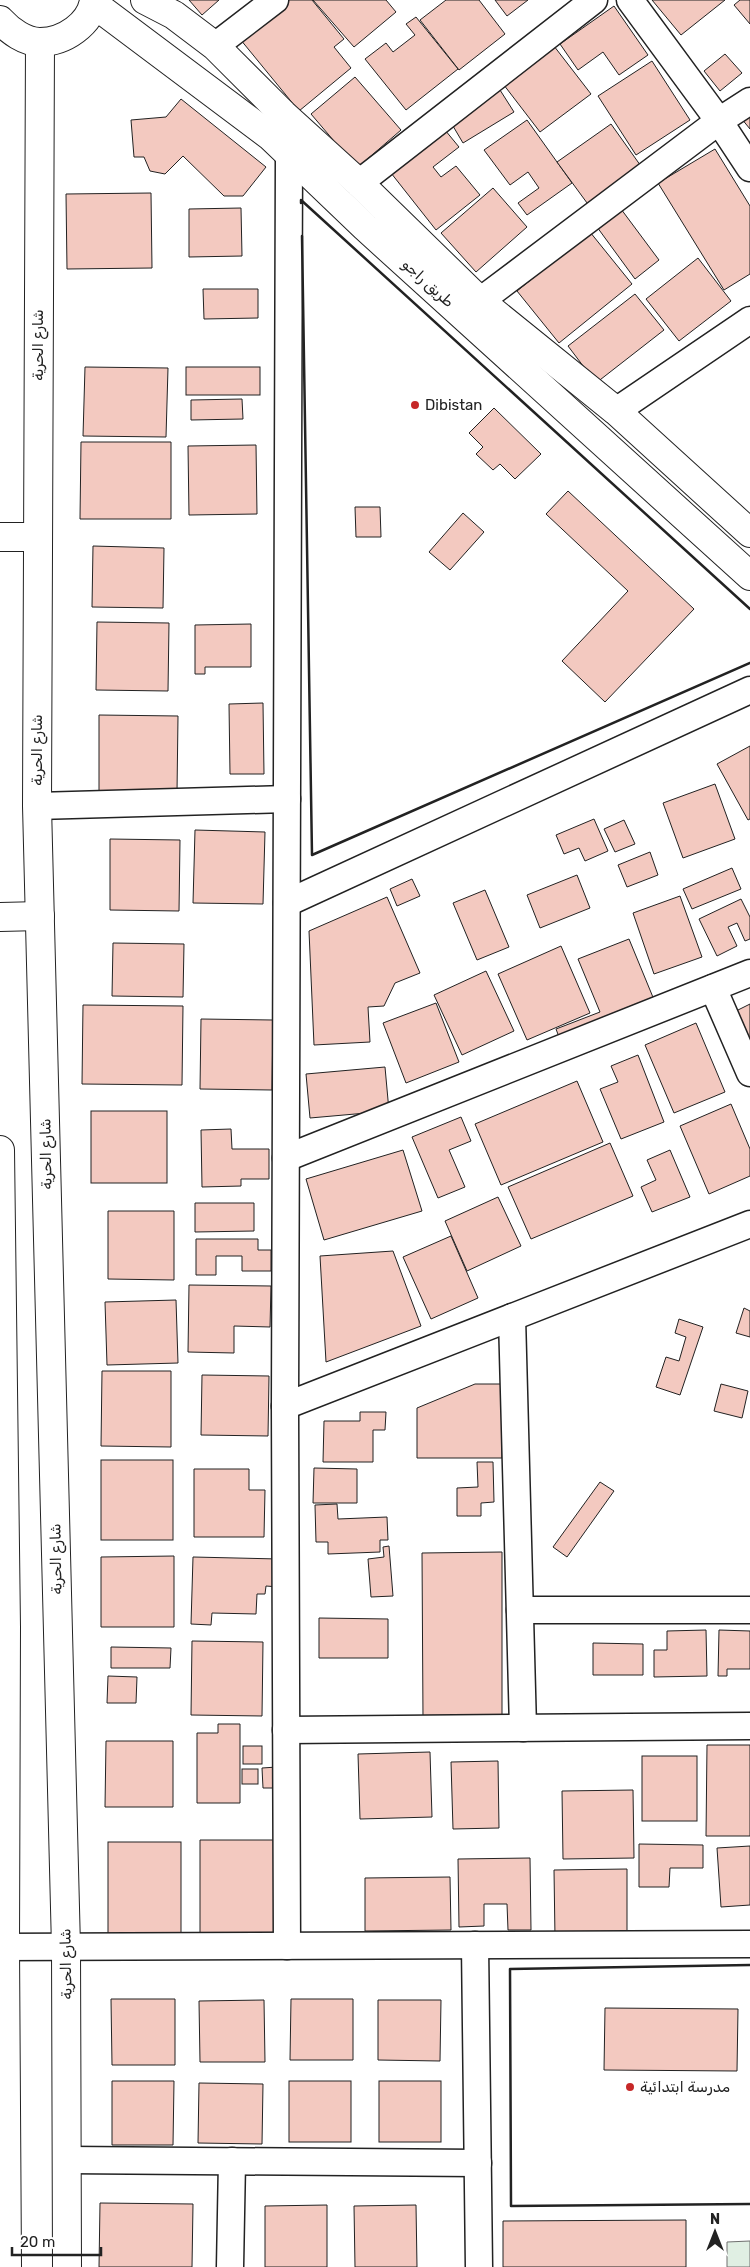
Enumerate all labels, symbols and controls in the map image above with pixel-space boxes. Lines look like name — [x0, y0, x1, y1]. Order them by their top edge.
street label: طريق راجو — [398, 255, 458, 311]
street label: شارع الحرية — [29, 309, 49, 381]
place label: Dibistan — [425, 396, 482, 414]
marker: Dibistan — [409, 399, 421, 411]
street label: شارع الحرية — [28, 714, 48, 786]
street label: شارع الحرية — [36, 1118, 58, 1190]
street label: شارع الحرية — [46, 1523, 68, 1595]
street label: شارع الحرية — [56, 1928, 78, 2000]
place label: مدرسة ابتدائية — [640, 2078, 730, 2096]
marker: مدرسة ابتدائية — [624, 2081, 636, 2093]
north arrow — [690, 2207, 740, 2257]
text: N — [710, 2211, 720, 2228]
scale bar — [12, 2224, 101, 2256]
text: 20 m — [20, 2233, 55, 2251]

